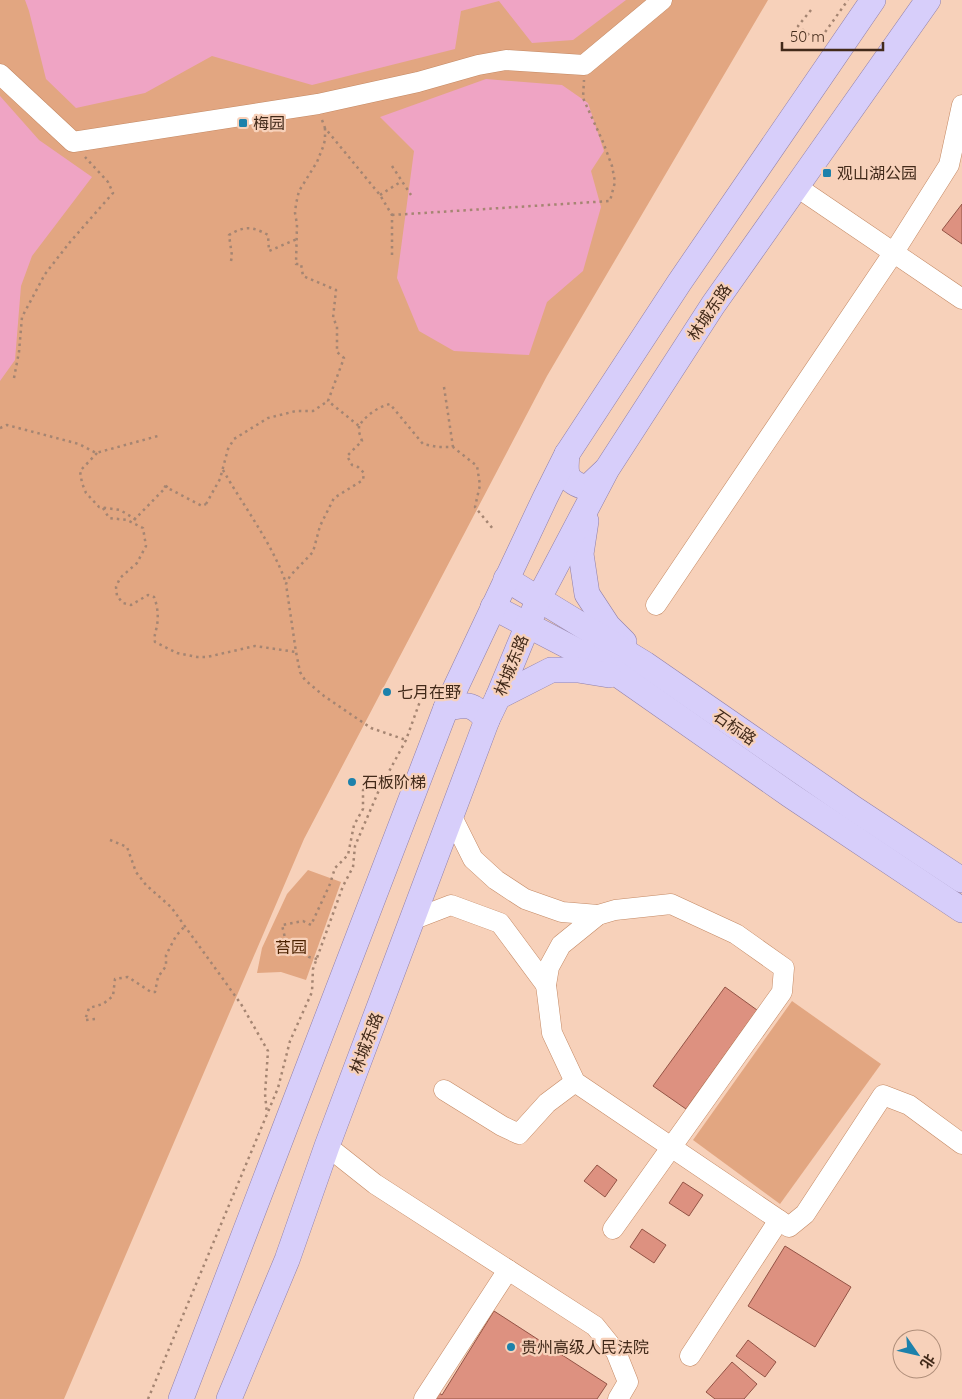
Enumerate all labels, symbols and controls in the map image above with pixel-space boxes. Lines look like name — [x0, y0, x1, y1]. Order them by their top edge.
scale bar — [782, 20, 883, 52]
text: 50 m — [790, 27, 825, 46]
place label: 梅园 — [253, 113, 285, 133]
marker: 梅园 — [237, 117, 249, 129]
place label: 观山湖公园 — [837, 163, 917, 183]
marker: 观山湖公园 — [821, 167, 833, 179]
street label: 林城东路 — [683, 280, 735, 344]
street label: 林城东路 — [490, 632, 532, 698]
place label: 七月在野 — [397, 682, 461, 702]
marker: 七月在野 — [381, 686, 393, 698]
street label: 石标路 — [710, 705, 760, 749]
place label: 石板阶梯 — [362, 772, 426, 792]
marker: 石板阶梯 — [346, 776, 358, 788]
park label: 苔园 — [275, 937, 307, 957]
street label: 林城东路 — [345, 1010, 387, 1076]
north arrow — [892, 1329, 942, 1379]
place label: 贵州高级人民法院 — [521, 1337, 649, 1357]
marker: 贵州高级人民法院 — [505, 1341, 517, 1353]
text: 北 — [916, 1350, 939, 1372]

